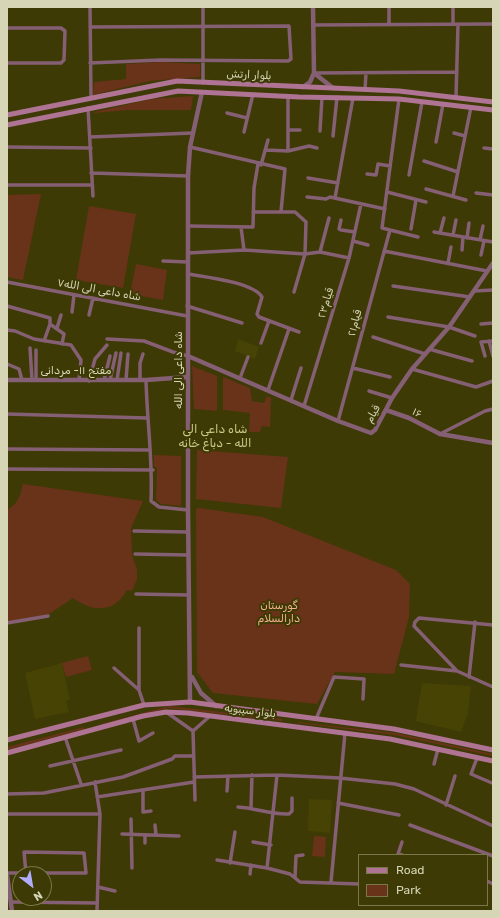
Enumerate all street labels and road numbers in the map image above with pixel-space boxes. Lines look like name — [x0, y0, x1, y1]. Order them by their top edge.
street label: بلوار ارتش — [226, 67, 272, 83]
street label: شاه داعی الی الله۷ — [56, 276, 142, 304]
street label: قیام۲۳ — [315, 286, 337, 320]
street label: قیام۲۱ — [345, 308, 365, 338]
street label: شاه داعی الی الله — [172, 331, 186, 409]
street label: مفتح ۱۱- مردانی — [41, 364, 111, 378]
street label: قیام — [363, 403, 383, 425]
street label: ۱۶ — [410, 405, 424, 421]
street label: بلوار سیبویه — [223, 701, 277, 721]

